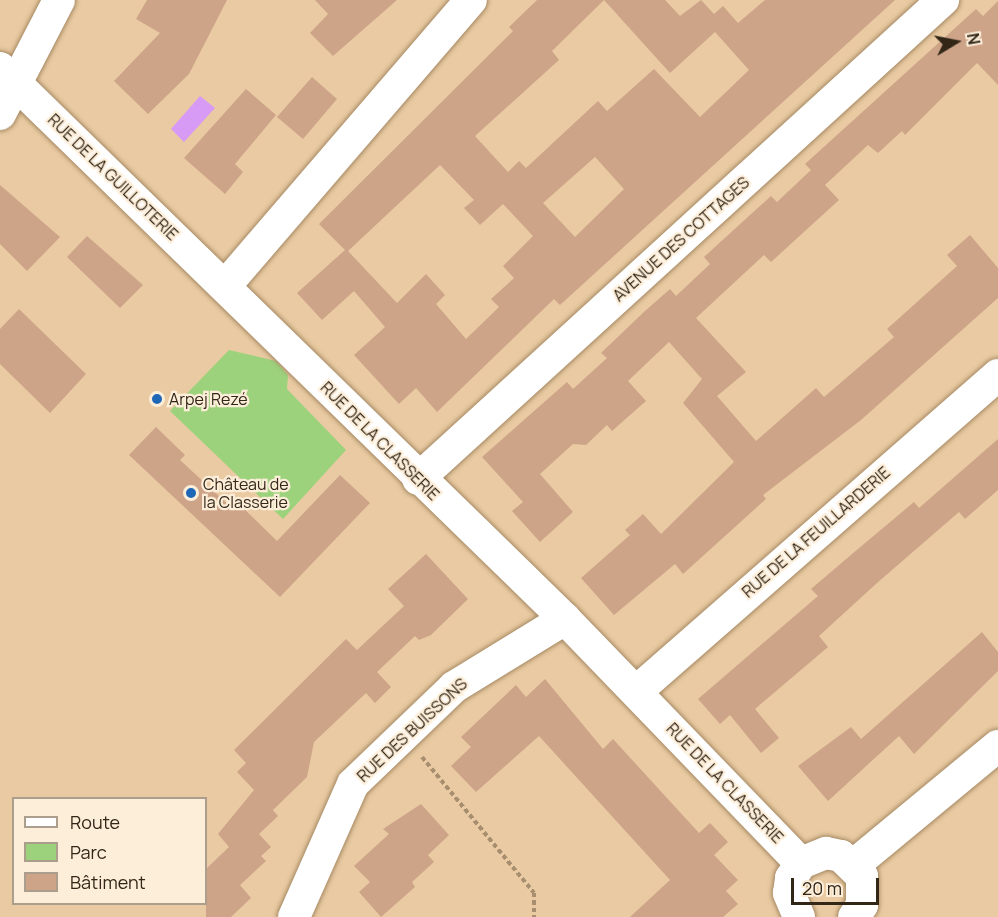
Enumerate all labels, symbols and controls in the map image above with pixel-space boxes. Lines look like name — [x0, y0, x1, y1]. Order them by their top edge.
north arrow — [926, 12, 986, 72]
text: N — [962, 31, 986, 46]
street label: RUE DE LA GUILLOTERIE — [44, 110, 182, 244]
street label: AVENUE DES COTTAGES — [609, 173, 753, 305]
street label: RUE DE LA CLASSERIE — [317, 378, 443, 504]
place label: Arpej Rezé — [169, 389, 248, 409]
marker: Arpej Rezé — [150, 392, 164, 406]
street label: RUE DE LA FEUILLARDERIE — [738, 463, 894, 601]
place label: Château de la Classerie — [203, 474, 289, 512]
marker: Château de la Classerie — [184, 486, 198, 500]
street label: RUE DES BUISSONS — [353, 674, 471, 786]
street label: RUE DE LA CLASSERIE — [663, 719, 787, 847]
legend — [12, 797, 207, 905]
text: Route — [70, 810, 120, 834]
text: Parc — [70, 840, 107, 864]
scale bar — [794, 866, 882, 904]
text: Bâtiment — [70, 870, 146, 894]
text: 20 m — [802, 876, 842, 900]

